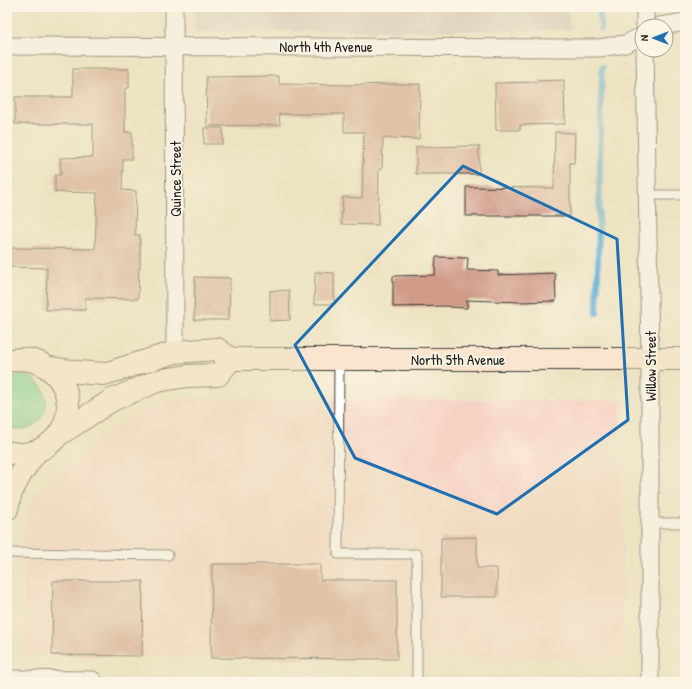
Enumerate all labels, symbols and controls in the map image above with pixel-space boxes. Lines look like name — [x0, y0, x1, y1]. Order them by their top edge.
north arrow — [634, 18, 674, 58]
text: N — [637, 35, 651, 41]
street label: North 4th Avenue — [279, 36, 373, 57]
street label: Quince Street — [165, 140, 186, 217]
street label: Willow Street — [640, 330, 661, 401]
street label: North 5th Avenue — [411, 349, 505, 370]

